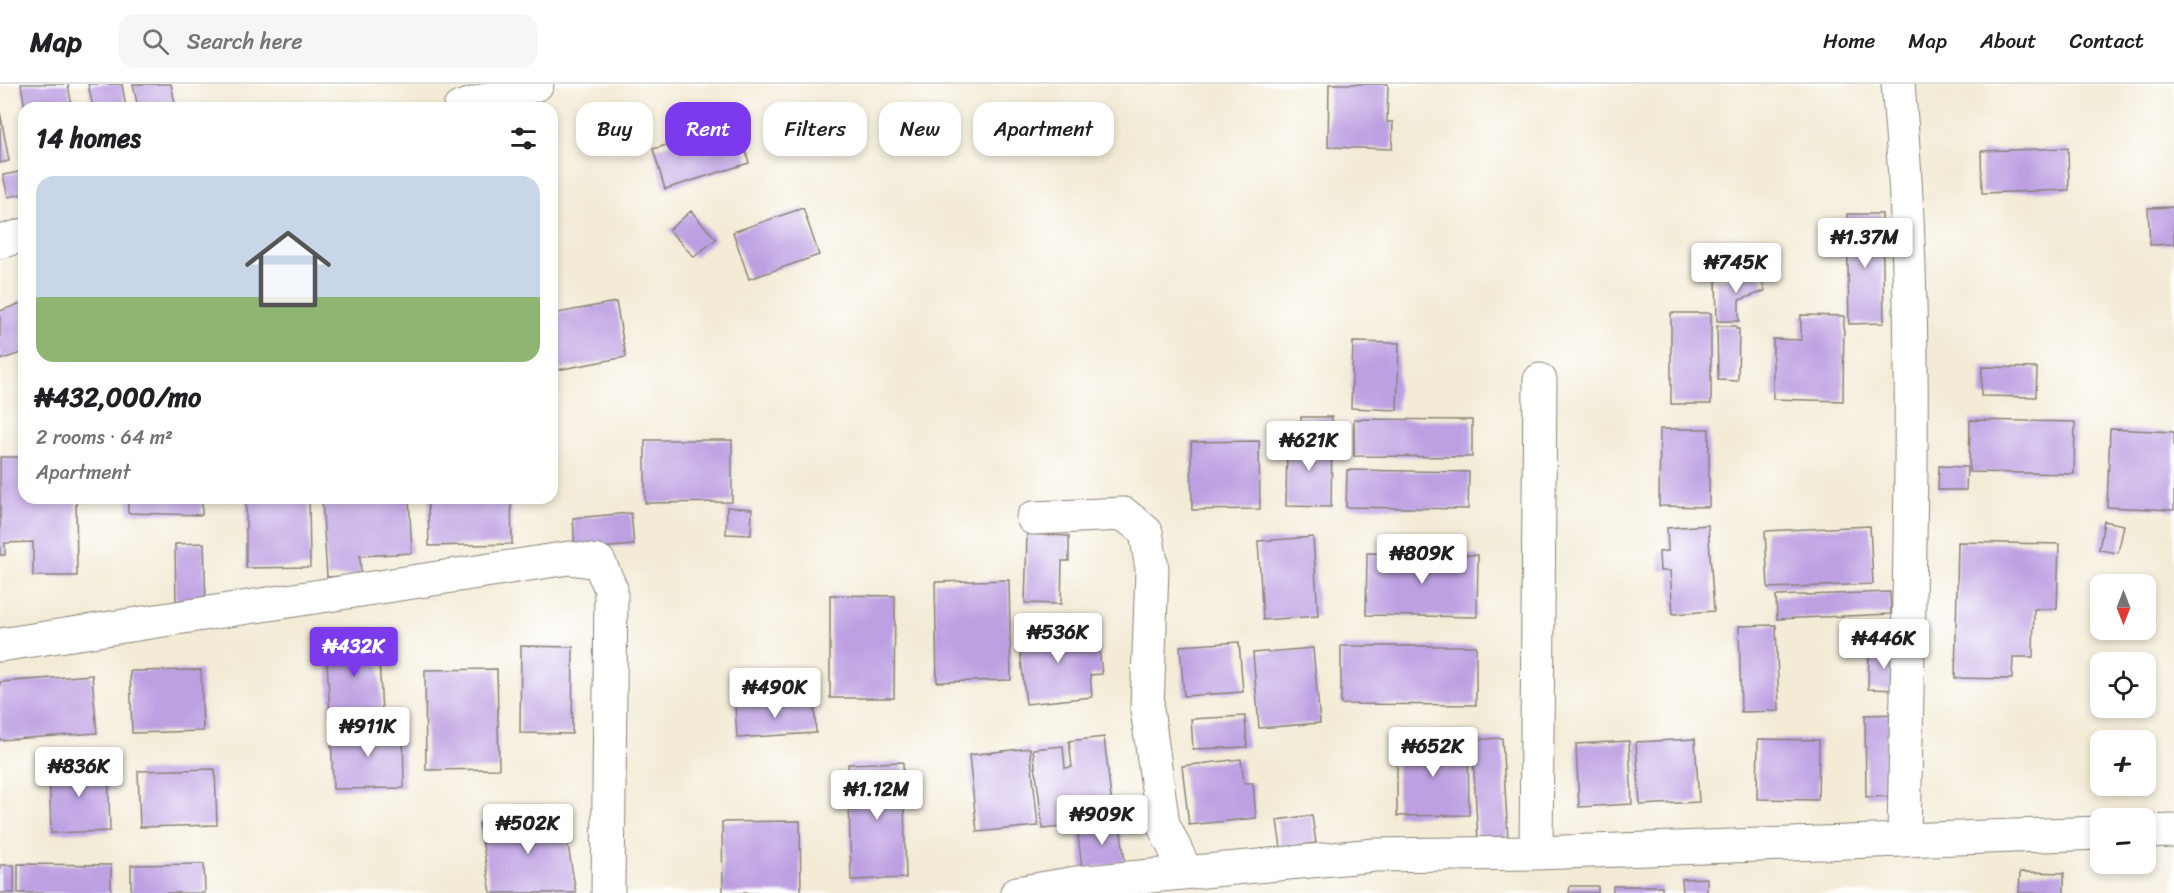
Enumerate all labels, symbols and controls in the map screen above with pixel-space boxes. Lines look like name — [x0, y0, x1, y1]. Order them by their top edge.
search box — [118, 14, 538, 68]
text: Map — [30, 17, 82, 66]
text: Search here — [187, 22, 303, 61]
text: Home — [1823, 22, 1875, 60]
text: Map — [1908, 22, 1947, 60]
text: About — [1980, 22, 2037, 60]
text: Contact — [2070, 22, 2144, 60]
icon: search — [139, 25, 172, 58]
chip: Buy — [576, 102, 653, 156]
chip: Rent — [665, 102, 751, 156]
chip: Filters — [763, 102, 867, 156]
chip: New — [879, 102, 961, 156]
chip: Apartment — [973, 102, 1114, 156]
text: 14 homes — [36, 115, 141, 161]
icon: filters — [507, 122, 540, 155]
icon: home — [234, 215, 342, 323]
pin: ₦1.37M — [1816, 218, 1914, 269]
text: ₦1.37M — [1832, 220, 1898, 255]
pin: ₦745K — [1694, 243, 1778, 294]
text: ₦745K — [1705, 245, 1767, 280]
text: ₦432,000/mo — [36, 374, 201, 420]
text: 2 rooms · 64 m² — [36, 420, 173, 455]
pin: ₦621K — [1267, 421, 1351, 472]
text: ₦621K — [1281, 423, 1337, 458]
text: Apartment — [36, 455, 130, 490]
pin: ₦809K — [1380, 534, 1464, 585]
text: ₦809K — [1391, 536, 1453, 571]
north arrow — [2090, 574, 2156, 640]
map controls — [2090, 574, 2156, 874]
pin: ₦536K — [1016, 613, 1100, 664]
text: ₦536K — [1028, 615, 1088, 650]
pin: ₦446K — [1842, 619, 1926, 670]
text: ₦446K — [1853, 621, 1915, 656]
pin: ₦432K — [312, 627, 396, 678]
text: ₦432K — [324, 629, 384, 664]
button: locate — [2090, 652, 2156, 718]
pin: ₦490K — [733, 668, 817, 719]
text: ₦490K — [744, 670, 806, 705]
pin: ₦911K — [326, 707, 410, 758]
text: ₦911K — [341, 709, 395, 744]
pin: ₦652K — [1391, 727, 1475, 778]
text: ₦652K — [1403, 729, 1463, 764]
button: + — [2090, 730, 2156, 796]
pin: ₦836K — [37, 747, 121, 798]
text: ₦836K — [49, 749, 109, 784]
pin: ₦1.12M — [828, 770, 926, 821]
text: ₦1.12M — [845, 772, 909, 807]
pin: ₦909K — [1060, 795, 1144, 846]
text: ₦909K — [1071, 797, 1133, 832]
pin: ₦502K — [486, 804, 570, 855]
text: ₦502K — [497, 806, 559, 841]
button: − — [2090, 808, 2156, 874]

